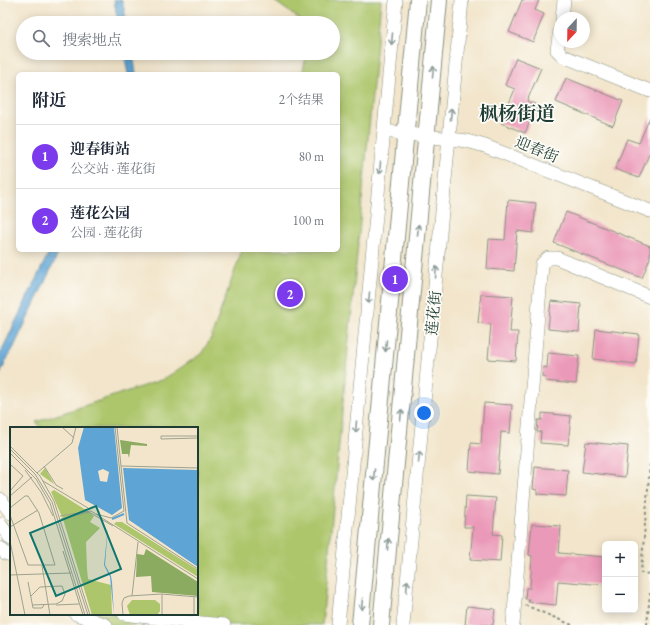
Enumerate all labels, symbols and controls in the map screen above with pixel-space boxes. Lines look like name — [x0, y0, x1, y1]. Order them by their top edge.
north arrow — [554, 12, 590, 48]
search box — [16, 16, 340, 60]
icon: search — [30, 27, 52, 49]
text: 搜索地点 — [62, 30, 122, 49]
one-way arrow — [389, 32, 396, 45]
one-way arrow — [429, 66, 436, 79]
text: 附近 — [32, 89, 66, 111]
text: 2个结果 — [279, 91, 324, 108]
district label: 枫杨街道 — [479, 101, 555, 126]
one-way arrow — [447, 108, 455, 121]
street label: 迎春街 — [513, 132, 561, 166]
text: 迎春街站 — [70, 139, 130, 158]
text: 1 — [42, 148, 48, 165]
text: 80 m — [299, 148, 324, 165]
text: 公交站 · 莲花街 — [70, 160, 156, 177]
one-way arrow — [377, 161, 384, 174]
text: 莲花公园 — [70, 203, 130, 222]
text: 2 — [42, 212, 48, 229]
text: 100 m — [293, 212, 324, 229]
text: 公园 · 莲花街 — [70, 224, 143, 241]
one-way arrow — [414, 224, 422, 237]
pin: 1 — [382, 264, 408, 294]
one-way arrow — [433, 266, 440, 279]
pin: 2 — [277, 279, 303, 309]
street label: 莲花街 — [422, 290, 444, 336]
one-way arrow — [365, 291, 372, 304]
one-way arrow — [382, 339, 390, 352]
your location — [414, 403, 434, 423]
one-way arrow — [397, 409, 404, 422]
one-way arrow — [353, 420, 360, 433]
inset map — [10, 427, 198, 615]
one-way arrow — [415, 451, 423, 464]
one-way arrow — [370, 468, 378, 481]
one-way arrow — [385, 538, 392, 551]
map controls — [602, 541, 638, 613]
button: + — [602, 541, 638, 577]
button: − — [602, 577, 638, 613]
one-way arrow — [403, 580, 411, 593]
one-way arrow — [358, 597, 365, 610]

